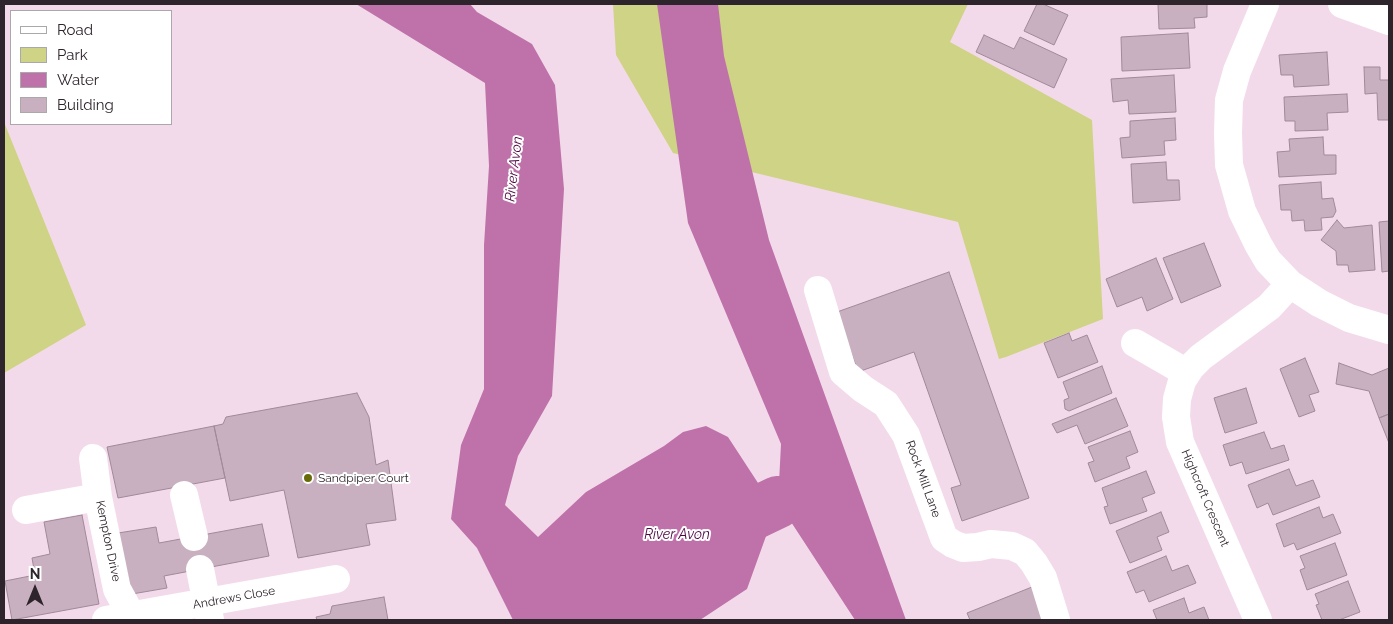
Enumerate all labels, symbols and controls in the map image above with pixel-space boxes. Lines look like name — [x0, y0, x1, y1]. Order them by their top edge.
legend — [10, 10, 172, 125]
text: Road — [57, 21, 93, 39]
text: Park — [57, 46, 88, 64]
text: Water — [57, 71, 99, 89]
text: Building — [57, 96, 114, 114]
water label: River Avon — [502, 135, 526, 203]
street label: Rock Mill Lane — [902, 438, 944, 520]
street label: Highcroft Crescent — [1178, 447, 1232, 549]
place label: Sandpiper Court — [318, 471, 409, 485]
marker: Sandpiper Court — [302, 472, 314, 484]
street label: Kempton Drive — [92, 499, 124, 583]
water label: River Avon — [644, 527, 710, 543]
north arrow — [10, 564, 60, 614]
text: N — [30, 566, 40, 582]
street label: Andrews Close — [192, 584, 276, 612]

